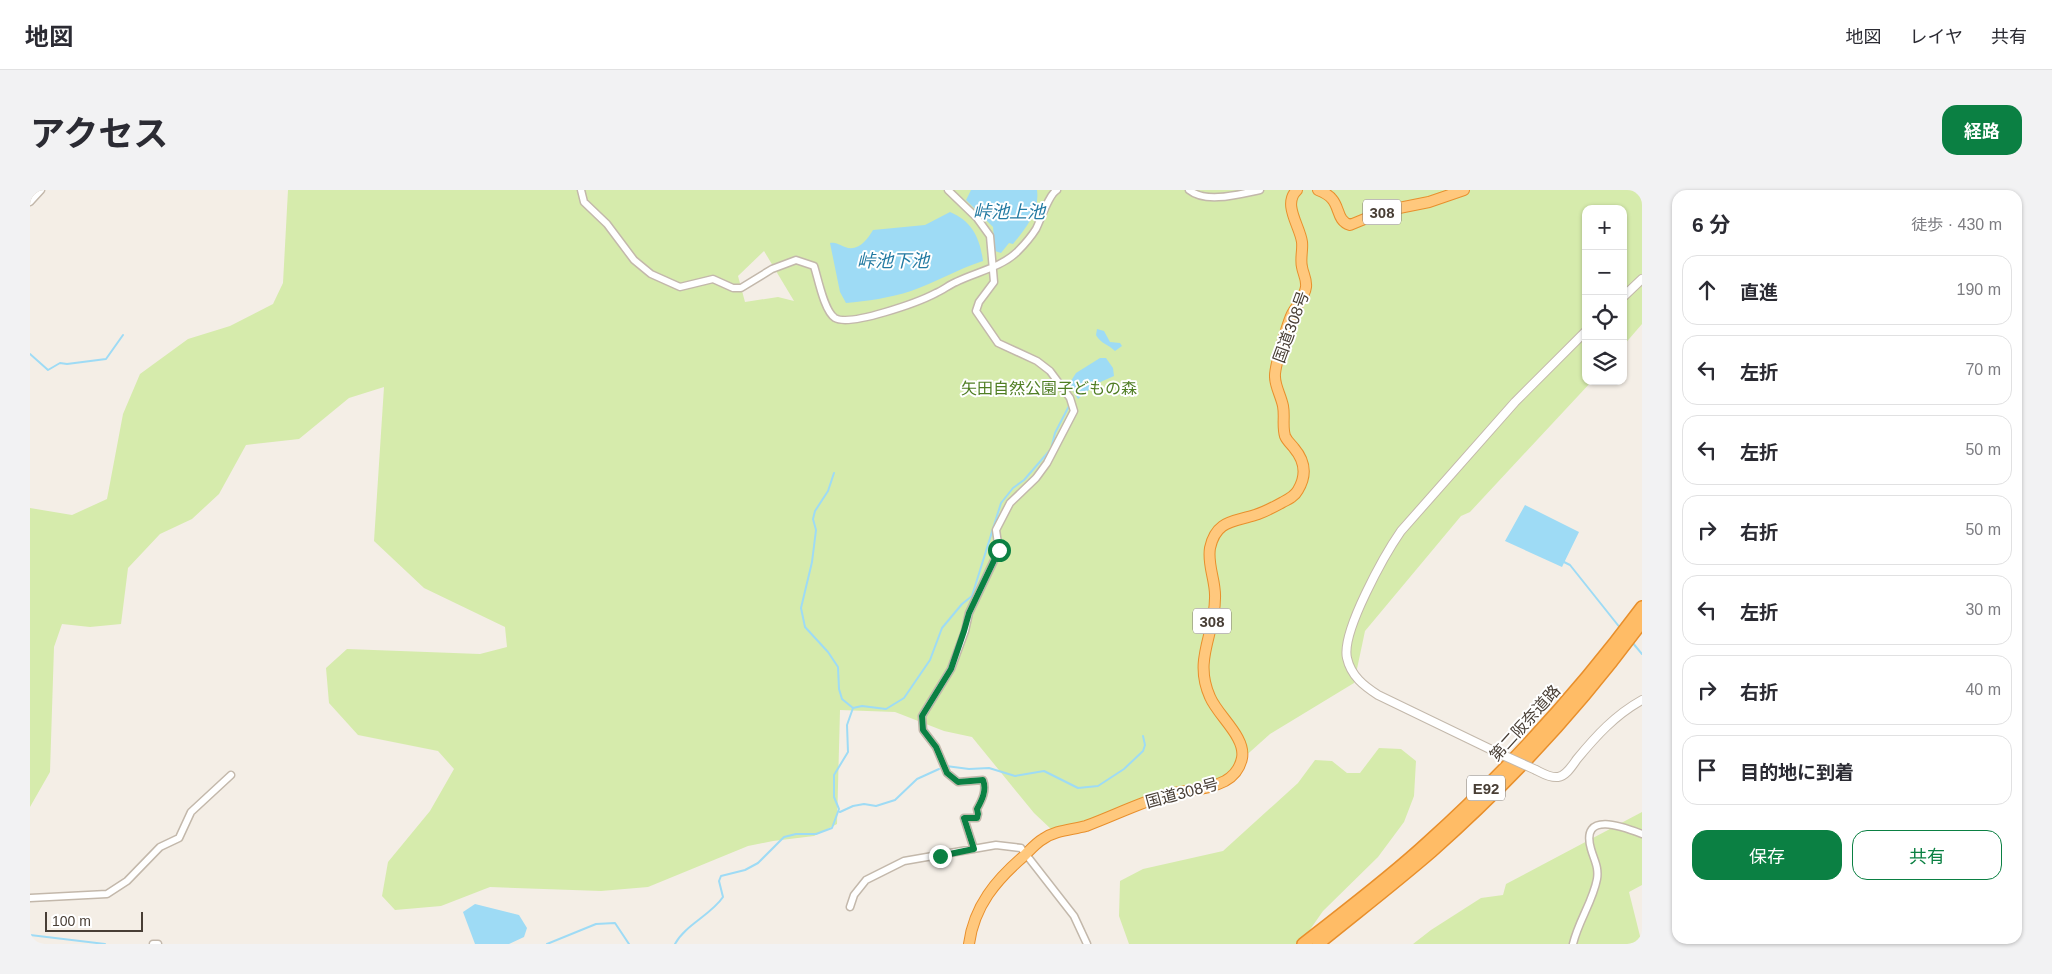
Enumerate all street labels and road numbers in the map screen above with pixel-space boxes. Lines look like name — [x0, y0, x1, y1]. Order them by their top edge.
road number: 308 — [1363, 200, 1401, 224]
street label: 国道308号 — [1270, 289, 1312, 365]
road number: 308 — [1193, 608, 1231, 634]
street label: 第二阪奈道路 — [1487, 682, 1563, 764]
street label: 国道308号 — [1144, 775, 1220, 811]
road number: E92 — [1467, 776, 1505, 800]

